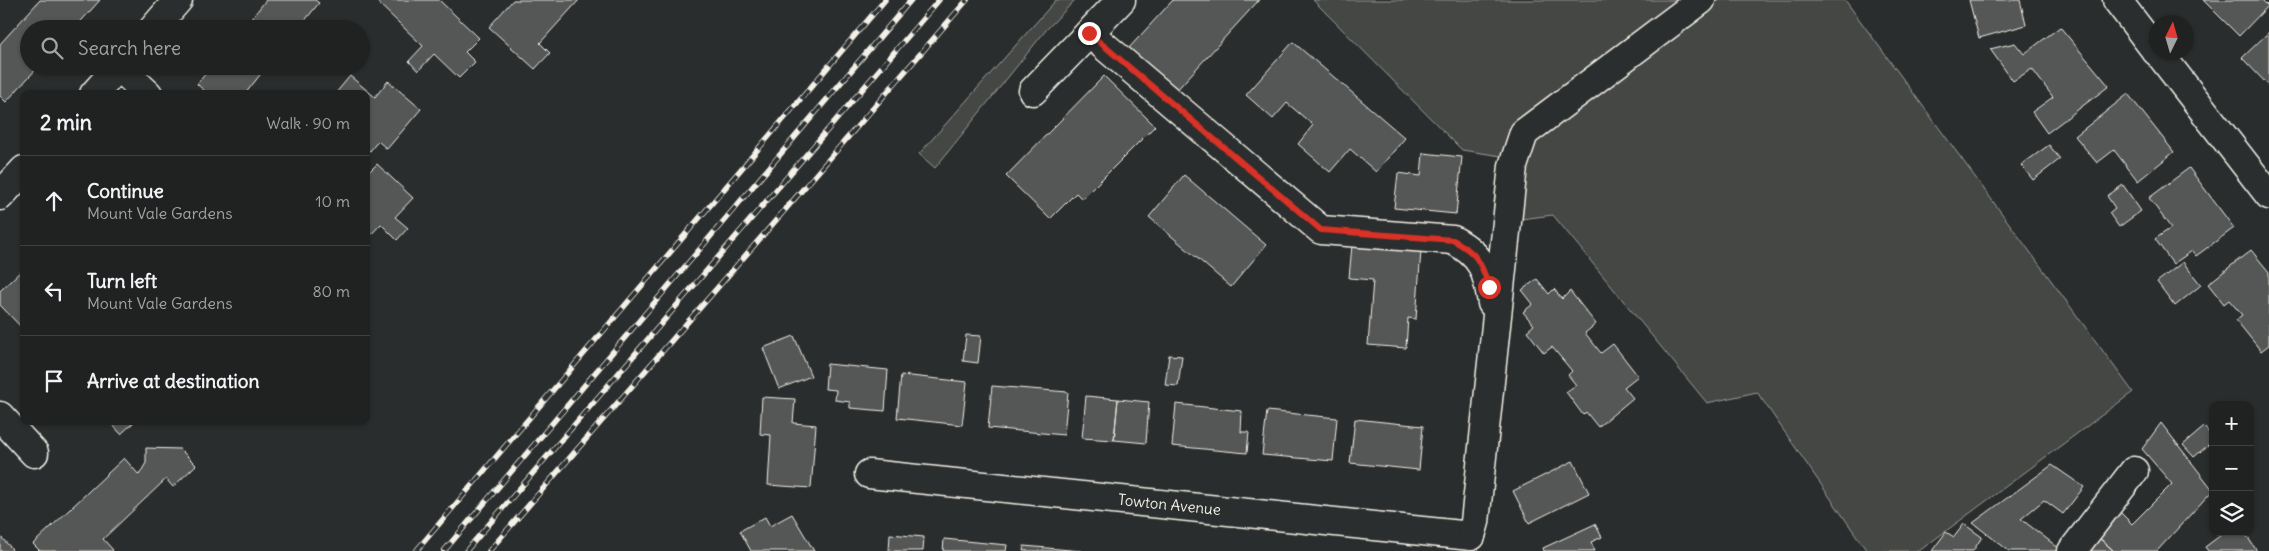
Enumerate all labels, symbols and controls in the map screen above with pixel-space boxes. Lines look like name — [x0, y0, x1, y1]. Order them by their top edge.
north arrow — [2149, 15, 2194, 60]
search box — [20, 20, 370, 75]
route end — [1078, 22, 1101, 45]
icon: search — [38, 34, 66, 62]
text: Search here — [78, 36, 181, 60]
text: 2 min — [40, 109, 92, 136]
text: Walk · 90 m — [266, 113, 350, 133]
text: Continue — [87, 179, 164, 203]
icon: ahead — [40, 187, 68, 215]
text: 10 m — [315, 191, 350, 211]
text: Mount Vale Gardens — [87, 203, 233, 223]
text: Turn left — [87, 269, 157, 293]
route start — [1478, 276, 1501, 299]
icon: left — [40, 277, 68, 305]
text: 80 m — [312, 281, 350, 301]
text: Mount Vale Gardens — [87, 293, 233, 313]
icon: arrive — [40, 367, 68, 395]
text: Arrive at destination — [87, 369, 260, 393]
map controls — [2209, 401, 2254, 536]
button: + — [2209, 401, 2254, 446]
button: − — [2209, 446, 2254, 491]
street label: Towton Avenue — [1117, 490, 1222, 519]
button: layers — [2209, 491, 2254, 536]

